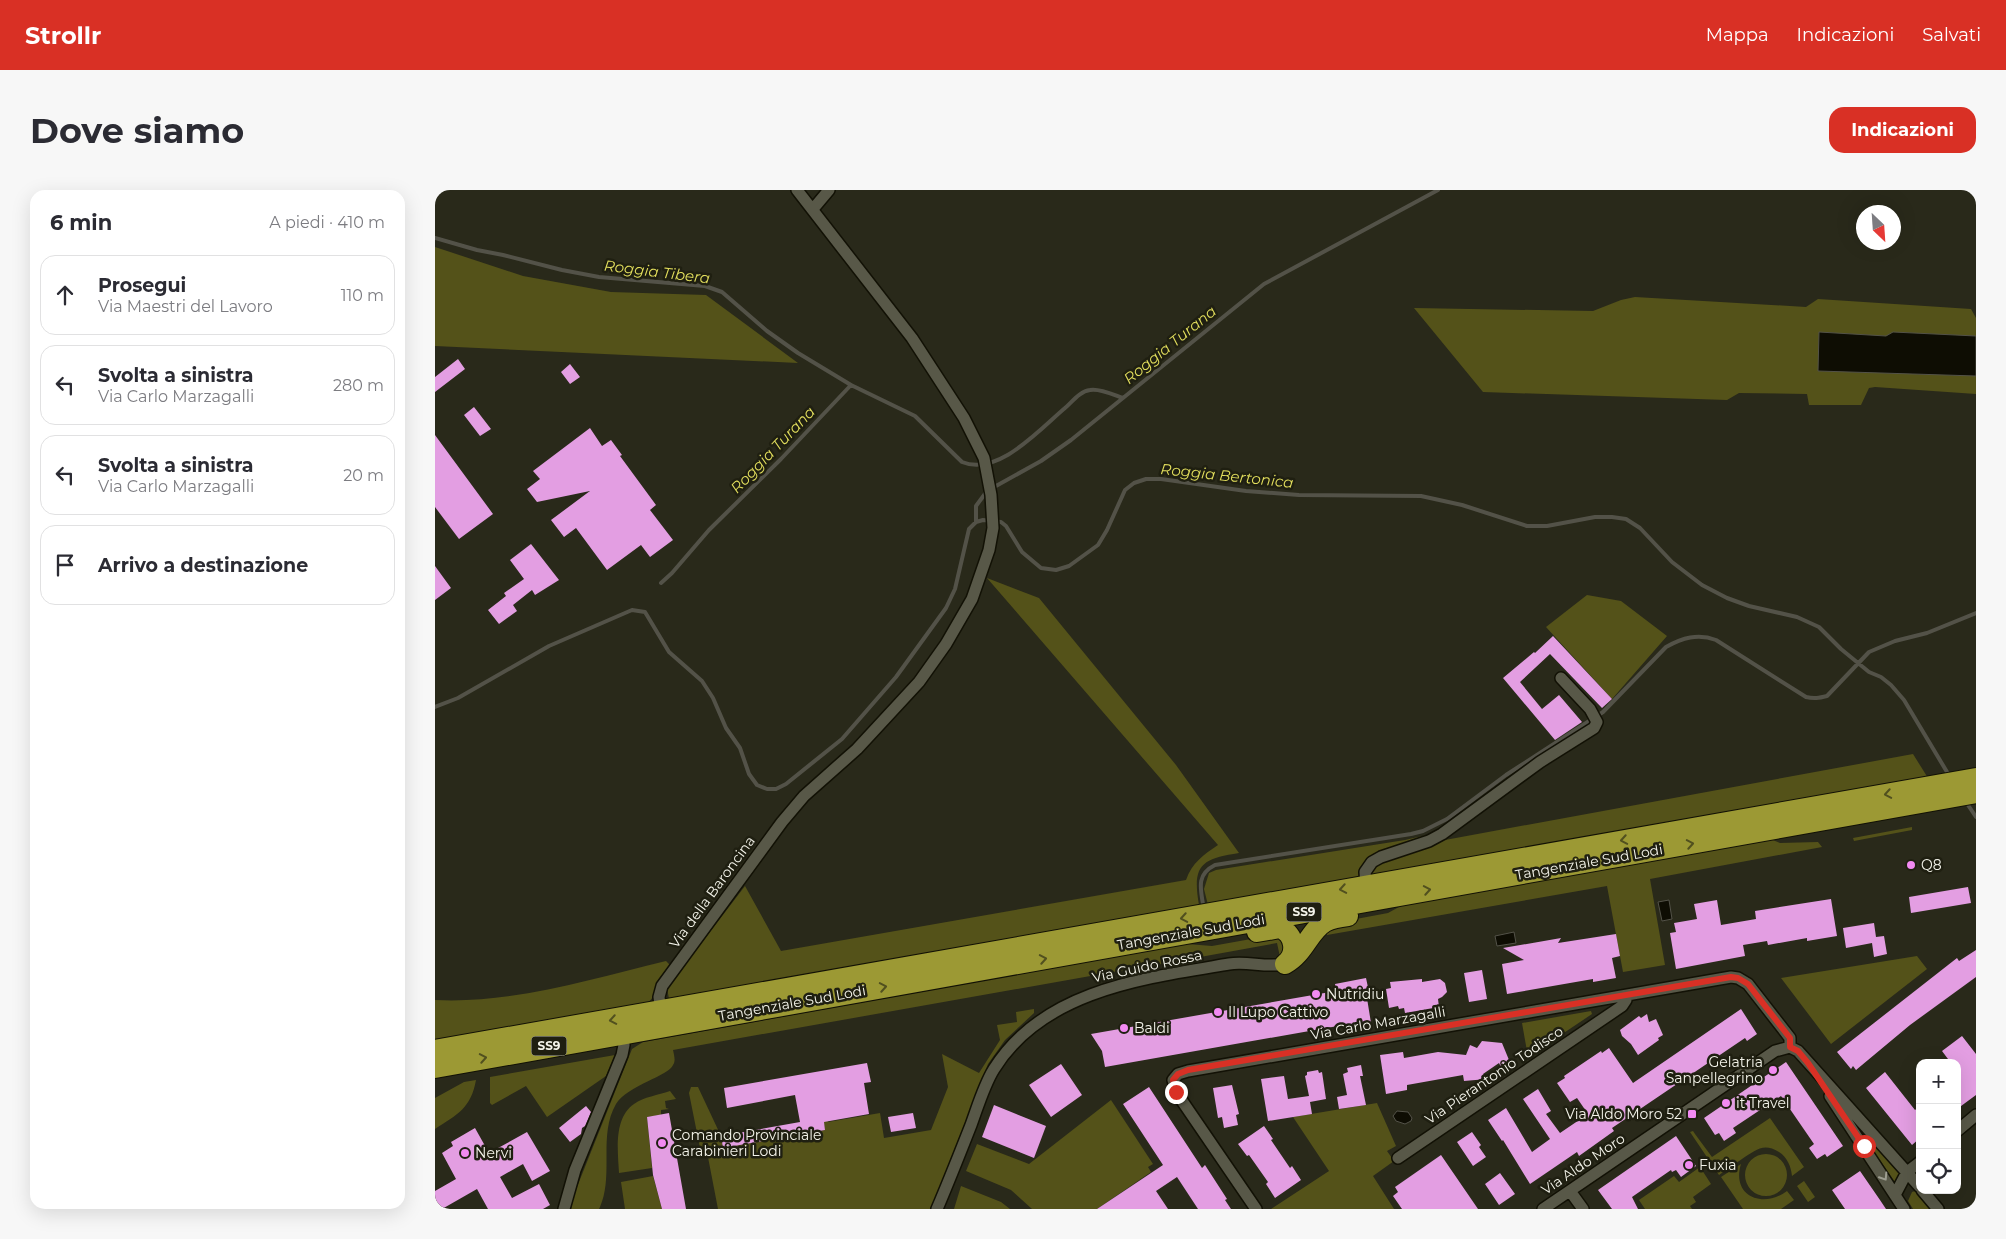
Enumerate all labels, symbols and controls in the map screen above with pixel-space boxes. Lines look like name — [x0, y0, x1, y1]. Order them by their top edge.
text: Strollr — [25, 21, 101, 50]
text: Mappa — [1706, 24, 1769, 46]
text: Indicazioni — [1797, 24, 1894, 46]
text: Salvati — [1922, 24, 1981, 46]
button: Indicazioni — [1829, 107, 1976, 153]
text: Dove siamo — [30, 109, 244, 152]
north arrow — [1856, 205, 1901, 250]
text: 6 min — [50, 210, 112, 235]
text: A piedi · 410 m — [269, 213, 385, 232]
water label: Roggia Tibera — [603, 256, 711, 287]
text: Prosegui — [98, 274, 186, 297]
icon: ahead — [51, 281, 79, 309]
text: 110 m — [341, 286, 384, 305]
text: Via Maestri del Lavoro — [98, 297, 273, 316]
water label: Roggia Turana — [1120, 301, 1220, 388]
text: Svolta a sinistra — [98, 364, 253, 387]
icon: left — [51, 371, 79, 399]
text: 280 m — [333, 376, 384, 395]
text: Via Carlo Marzagalli — [98, 387, 254, 406]
water label: Roggia Turana — [726, 402, 819, 497]
text: Svolta a sinistra — [98, 454, 253, 477]
water label: Roggia Bertonica — [1160, 459, 1294, 492]
icon: left — [51, 461, 79, 489]
text: 20 m — [343, 466, 384, 485]
text: Via Carlo Marzagalli — [98, 477, 254, 496]
icon: arrive — [51, 551, 79, 579]
text: Arrivo a destinazione — [98, 554, 308, 577]
one-way arrow — [1883, 788, 1892, 798]
street label: Via della Baroncina — [665, 832, 759, 952]
one-way arrow — [1620, 835, 1629, 845]
one-way arrow — [1686, 839, 1694, 850]
street label: Tangenziale Sud Lodi — [1514, 840, 1664, 884]
place label: Q8 — [1921, 856, 1942, 874]
marker: Q8 — [1905, 859, 1917, 871]
one-way arrow — [1339, 884, 1348, 894]
one-way arrow — [1422, 886, 1431, 896]
road number: SS9 — [1287, 902, 1321, 922]
street label: Tangenziale Sud Lodi — [1116, 910, 1266, 954]
one-way arrow — [1179, 913, 1188, 923]
street label: Via Guido Rossa — [1090, 946, 1204, 986]
one-way arrow — [1038, 954, 1047, 964]
street label: Tangenziale Sud Lodi — [717, 981, 867, 1025]
one-way arrow — [878, 983, 887, 993]
place label: Nutridiu — [1326, 985, 1384, 1003]
marker: Nutridiu — [1310, 988, 1322, 1000]
street label: Via Carlo Marzagalli — [1309, 1002, 1447, 1044]
place label: Il Lupo Cattivo — [1228, 1003, 1329, 1021]
marker: Il Lupo Cattivo — [1212, 1006, 1224, 1018]
one-way arrow — [608, 1015, 617, 1025]
place label: Baldi — [1134, 1019, 1170, 1037]
marker: Baldi — [1118, 1022, 1130, 1034]
street label: Via Pierantonio Todisco — [1421, 1022, 1567, 1128]
road number: SS9 — [531, 1036, 567, 1056]
one-way arrow — [478, 1053, 487, 1063]
place label: Gelatria Sanpellegrino — [1666, 1053, 1763, 1087]
map controls — [1916, 1059, 1961, 1194]
button: + — [1916, 1059, 1961, 1104]
marker: Gelatria Sanpellegrino — [1767, 1064, 1779, 1076]
route end — [1165, 1081, 1188, 1104]
place label: it Travel — [1736, 1094, 1790, 1112]
marker: it Travel — [1720, 1097, 1732, 1109]
button: − — [1916, 1104, 1961, 1149]
place label: Via Aldo Moro 52 — [1565, 1105, 1682, 1123]
marker: Via Aldo Moro 52 — [1686, 1108, 1698, 1120]
place label: Comando Provinciale Carabinieri Lodi — [672, 1126, 821, 1160]
street label: Via Aldo Moro — [1538, 1129, 1629, 1199]
route start — [1853, 1135, 1876, 1158]
marker: Comando Provinciale Carabinieri Lodi — [656, 1137, 668, 1149]
place label: Nervi — [475, 1144, 512, 1162]
marker: Nervi — [459, 1147, 471, 1159]
button: locate — [1916, 1149, 1961, 1194]
place label: Fuxia — [1699, 1156, 1737, 1174]
marker: Fuxia — [1683, 1159, 1695, 1171]
one-way arrow — [1877, 1172, 1887, 1181]

